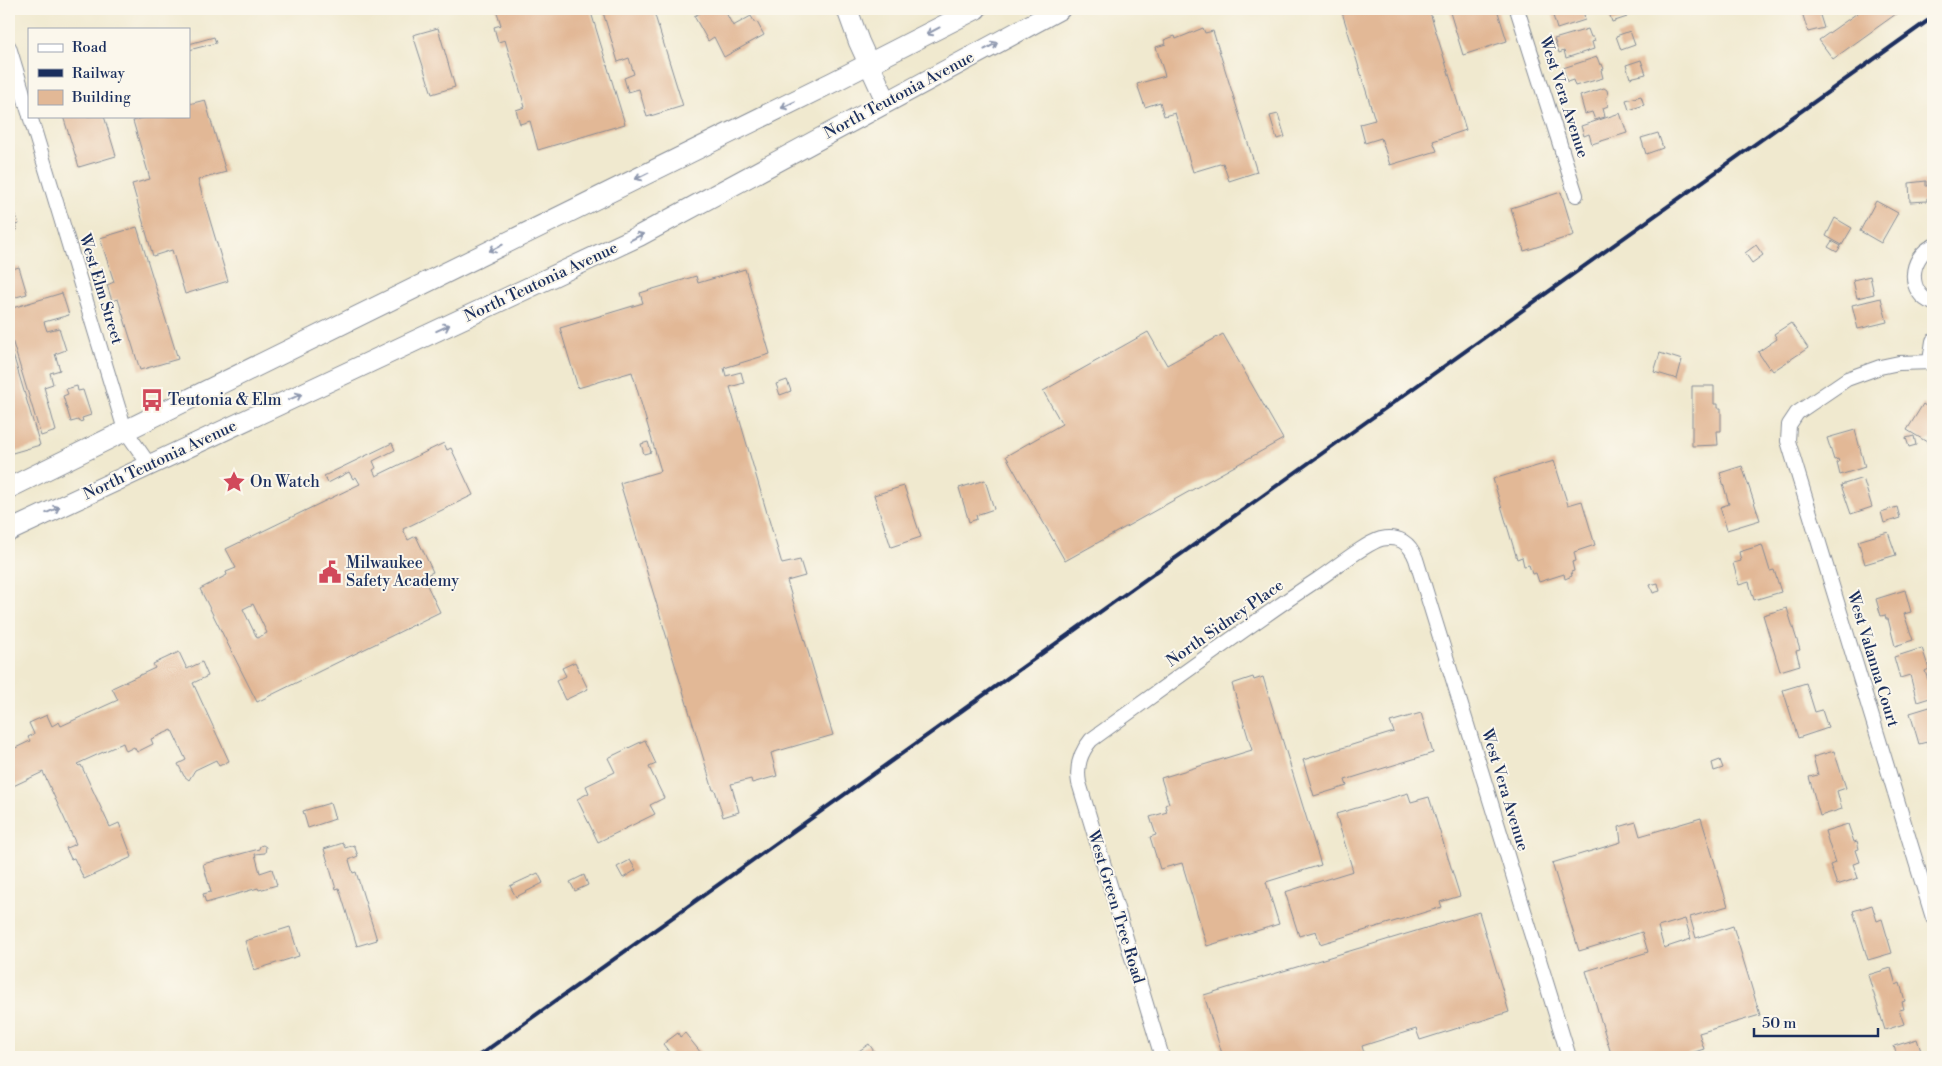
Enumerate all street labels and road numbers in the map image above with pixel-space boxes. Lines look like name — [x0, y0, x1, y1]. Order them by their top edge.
street label: West Vera Avenue — [1535, 33, 1593, 160]
street label: North Teutonia Avenue — [821, 47, 977, 143]
street label: West Elm Street — [74, 230, 127, 347]
street label: North Teutonia Avenue — [461, 238, 621, 326]
street label: North Teutonia Avenue — [80, 416, 240, 504]
street label: North Sidney Place — [1162, 575, 1288, 671]
street label: West Valanna Court — [1842, 588, 1903, 730]
street label: West Vera Avenue — [1477, 725, 1533, 854]
street label: West Green Tree Road — [1083, 827, 1149, 986]

